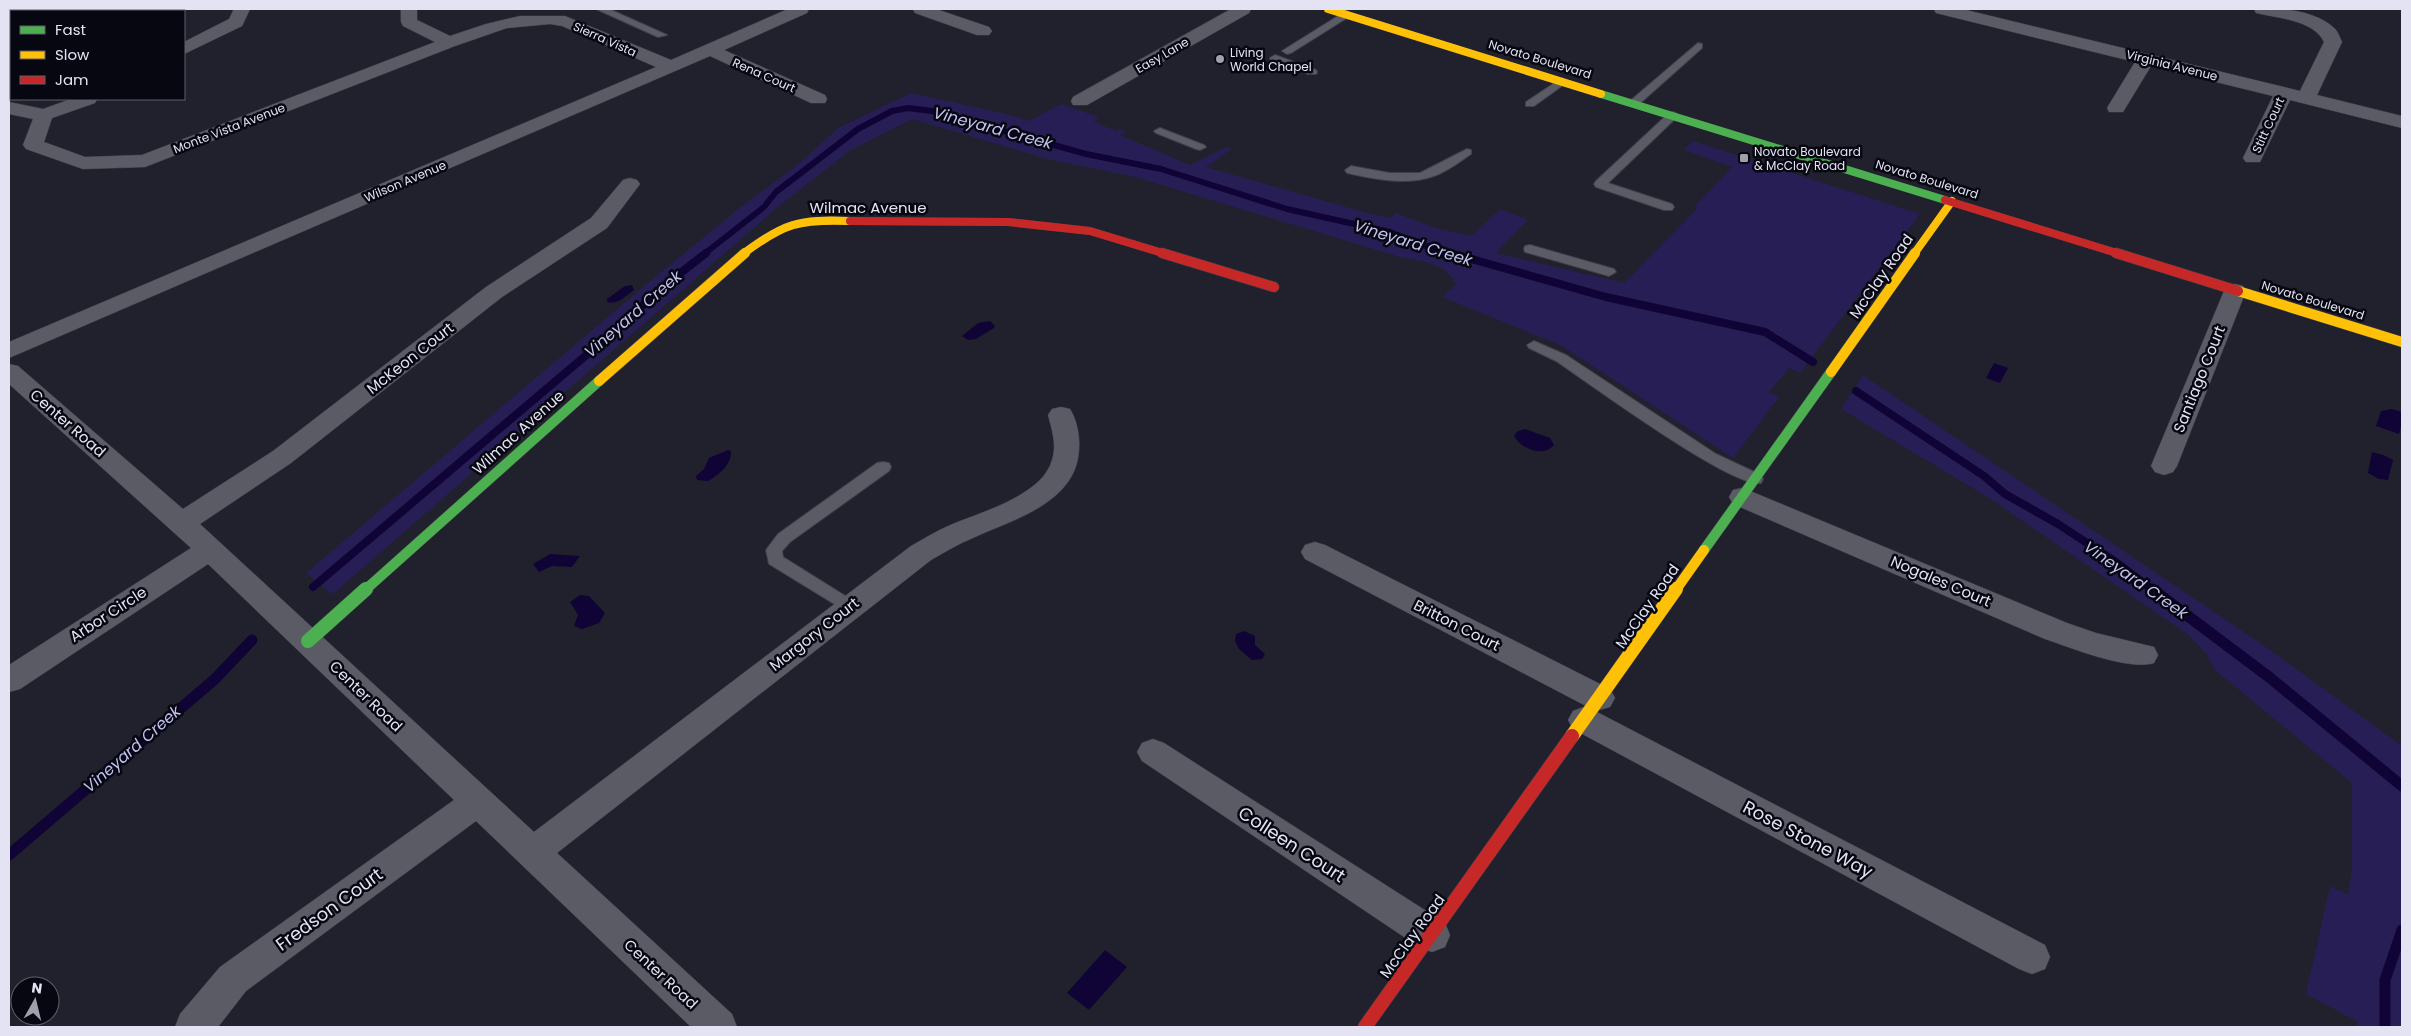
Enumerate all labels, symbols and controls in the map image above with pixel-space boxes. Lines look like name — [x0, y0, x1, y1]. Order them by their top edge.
legend — [10, 10, 185, 100]
street label: Sierra Vista — [571, 18, 639, 60]
text: Fast — [55, 19, 86, 40]
street label: Easy Lane — [1132, 33, 1192, 77]
street label: Novato Boulevard — [1486, 35, 1594, 83]
text: Slow — [55, 44, 90, 65]
place label: Living World Chapel — [1230, 44, 1312, 75]
street label: Virginia Avenue — [2125, 45, 2219, 85]
marker: Living World Chapel — [1214, 53, 1226, 65]
street label: Rena Court — [730, 54, 798, 96]
text: Jam — [55, 69, 89, 90]
street label: Stitt Court — [2248, 94, 2288, 156]
street label: Monte Vista Avenue — [171, 99, 287, 157]
water label: Vineyard Creek — [931, 101, 1056, 155]
place label: Novato Boulevard & McClay Road — [1754, 143, 1861, 174]
marker: Novato Boulevard & McClay Road — [1738, 152, 1750, 164]
street label: Novato Boulevard — [1873, 155, 1981, 203]
street label: Wilson Avenue — [361, 156, 449, 206]
street label: Wilmac Avenue — [809, 197, 927, 218]
water label: Vineyard Creek — [1351, 214, 1476, 272]
street label: McClay Road — [1844, 229, 1918, 323]
water label: Vineyard Creek — [579, 265, 687, 363]
street label: Novato Boulevard — [2259, 276, 2367, 324]
street label: McKeon Court — [362, 317, 458, 399]
street label: Santiago Court — [2168, 322, 2230, 436]
street label: Center Road — [26, 384, 110, 462]
street label: Wilmac Avenue — [467, 385, 569, 479]
water label: Vineyard Creek — [2079, 535, 2193, 625]
street label: Nogales Court — [1888, 550, 1994, 612]
street label: McClay Road — [1610, 559, 1684, 653]
street label: Arbor Circle — [65, 581, 151, 647]
street label: Margory Court — [765, 592, 863, 676]
street label: Britton Court — [1410, 594, 1504, 656]
street label: Center Road — [325, 656, 407, 736]
water label: Vineyard Creek — [78, 700, 186, 798]
street label: Rose Stone Way — [1739, 794, 1877, 884]
street label: Colleen Court — [1234, 800, 1350, 888]
street label: Fredson Court — [270, 862, 388, 956]
street label: McClay Road — [1374, 890, 1450, 982]
street label: Center Road — [620, 934, 702, 1014]
north arrow — [10, 976, 60, 1026]
text: N — [30, 977, 43, 999]

